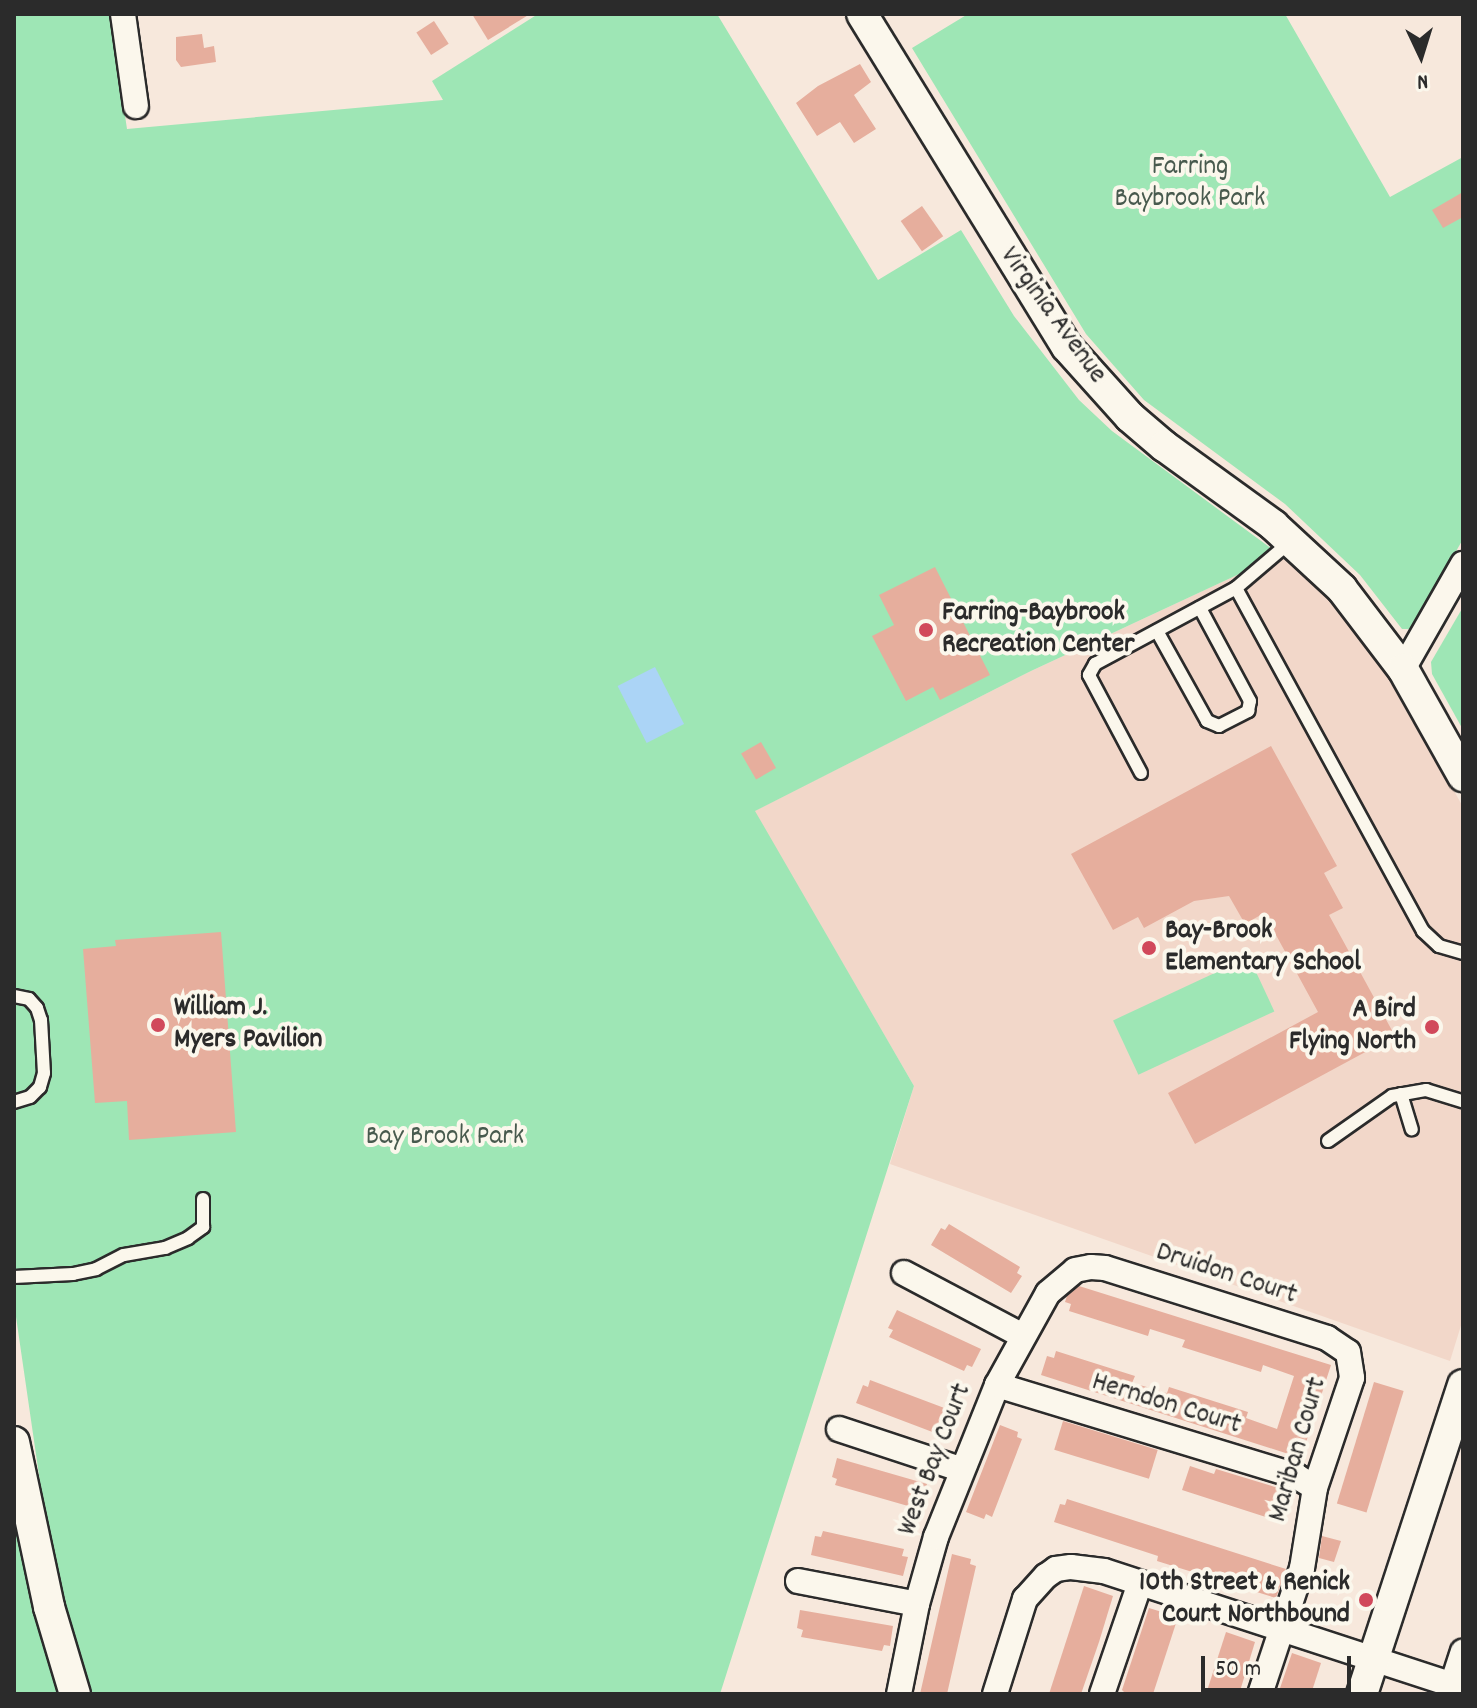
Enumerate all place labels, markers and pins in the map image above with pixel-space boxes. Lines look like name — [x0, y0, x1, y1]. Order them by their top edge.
place label: Farring-Baybrook Recreation Center — [942, 597, 1134, 663]
marker: Farring-Baybrook Recreation Center — [917, 621, 935, 639]
place label: Bay-Brook Elementary School — [1165, 915, 1361, 981]
marker: Bay-Brook Elementary School — [1140, 939, 1158, 957]
place label: William J. Myers Pavilion — [174, 992, 322, 1058]
place label: A Bird Flying North — [1289, 994, 1416, 1060]
marker: William J. Myers Pavilion — [149, 1016, 167, 1034]
marker: A Bird Flying North — [1423, 1018, 1441, 1036]
place label: 10th Street & Renick Court Northbound — [1139, 1567, 1350, 1633]
marker: 10th Street & Renick Court Northbound — [1357, 1591, 1375, 1609]

